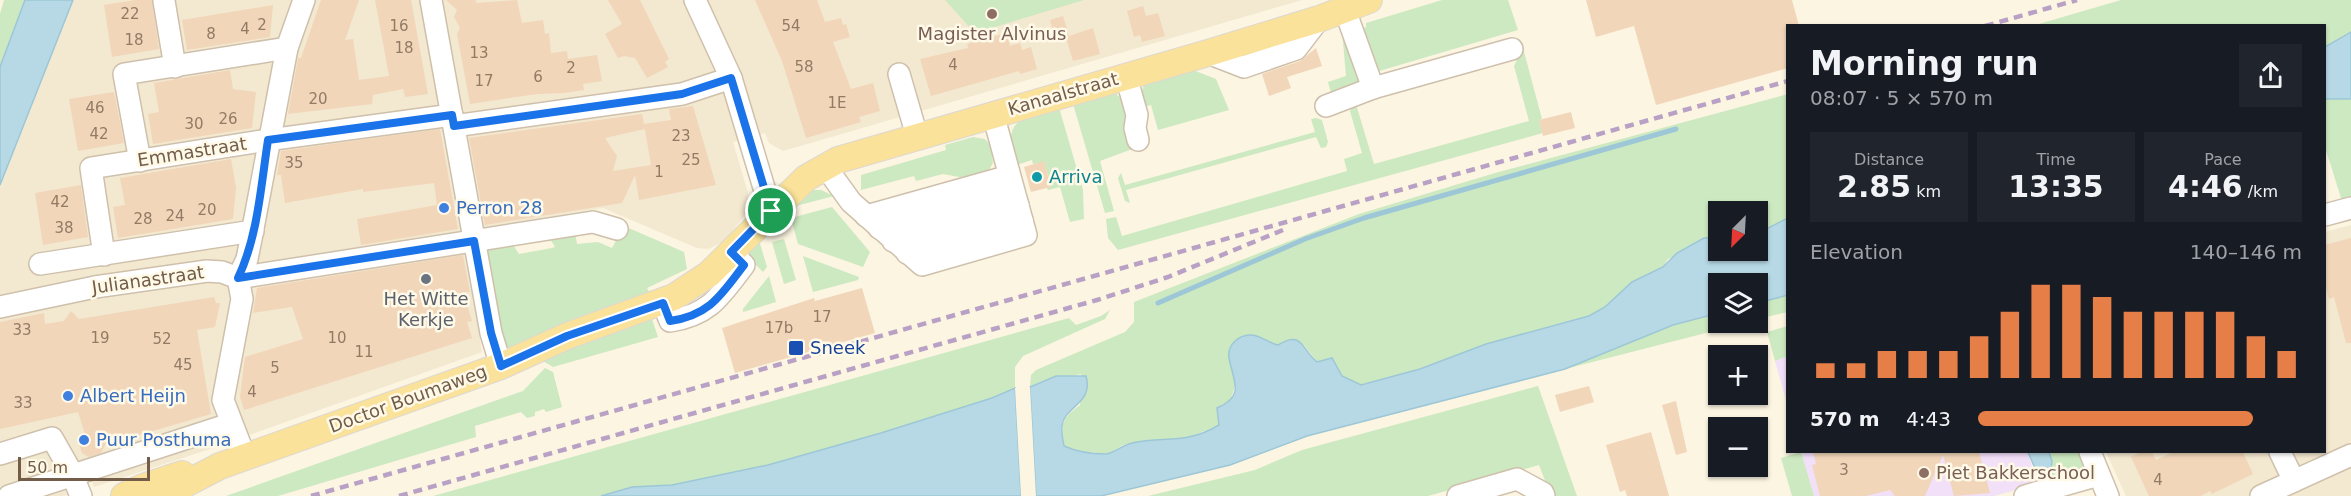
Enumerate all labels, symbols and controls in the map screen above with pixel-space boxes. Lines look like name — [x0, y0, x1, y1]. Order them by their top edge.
house number: 22 — [120, 5, 140, 23]
marker: Magister Alvinus — [985, 7, 999, 21]
house number: 2 — [257, 16, 267, 34]
house number: 16 — [389, 17, 409, 35]
house number: 54 — [781, 17, 801, 35]
house number: 4 — [240, 20, 250, 38]
place label: Magister Alvinus — [918, 23, 1066, 44]
house number: 8 — [206, 25, 216, 43]
house number: 18 — [124, 31, 144, 49]
house number: 18 — [394, 39, 414, 57]
house number: 13 — [469, 44, 489, 62]
text: Morning run — [1810, 44, 2038, 83]
button: share — [2239, 44, 2302, 107]
house number: 4 — [948, 56, 958, 74]
house number: 58 — [794, 58, 814, 76]
house number: 2 — [566, 59, 576, 77]
house number: 6 — [533, 68, 543, 86]
street label: Kanaalstraat — [1005, 68, 1121, 119]
house number: 17 — [474, 72, 494, 90]
text: 08:07 · 5 × 570 m — [1810, 86, 1993, 110]
house number: 20 — [308, 90, 328, 108]
house number: 1E — [827, 94, 847, 112]
house number: 46 — [85, 99, 105, 117]
house number: 26 — [218, 110, 238, 128]
house number: 30 — [184, 115, 204, 133]
house number: 42 — [89, 125, 109, 143]
house number: 23 — [671, 127, 691, 145]
street label: Emmastraat — [136, 132, 248, 171]
text: Distance — [1854, 150, 1924, 169]
text: Time — [2036, 150, 2076, 169]
text: Pace — [2204, 150, 2242, 169]
house number: 25 — [681, 151, 701, 169]
house number: 35 — [284, 154, 304, 172]
house number: 1 — [654, 163, 664, 181]
place label: Arriva — [1049, 166, 1102, 187]
text: 2.85 — [1837, 169, 1911, 204]
text: 13:35 — [2008, 169, 2104, 204]
text: 4:46 — [2168, 169, 2243, 204]
marker: Arriva — [1030, 170, 1044, 184]
text: km — [1911, 182, 1941, 201]
text: /km — [2243, 182, 2278, 201]
pin — [745, 185, 796, 236]
house number: 42 — [50, 193, 70, 211]
icon: arrive — [754, 194, 787, 227]
place label: Perron 28 — [456, 197, 542, 218]
house number: 20 — [197, 201, 217, 219]
marker: Perron 28 — [437, 201, 451, 215]
north arrow — [1708, 201, 1768, 261]
map controls — [1708, 201, 1768, 477]
house number: 24 — [165, 207, 185, 225]
house number: 28 — [133, 210, 153, 228]
house number: 38 — [54, 219, 74, 237]
text: Elevation — [1810, 240, 1903, 264]
text: 140–146 m — [2190, 240, 2302, 264]
street label: Julianastraat — [89, 261, 205, 298]
marker: Het Witte Kerkje — [419, 272, 433, 286]
button: layers — [1708, 273, 1768, 333]
place label: Het Witte Kerkje — [384, 288, 468, 330]
house number: 17 — [812, 308, 832, 326]
house number: 17b — [765, 319, 793, 337]
house number: 33 — [12, 321, 32, 339]
house number: 19 — [90, 329, 110, 347]
house number: 10 — [327, 329, 347, 347]
house number: 52 — [152, 330, 172, 348]
place label: Sneek — [810, 337, 866, 358]
marker: Sneek — [787, 339, 805, 357]
house number: 11 — [354, 343, 374, 361]
button: + — [1708, 345, 1768, 405]
house number: 45 — [173, 356, 193, 374]
house number: 5 — [270, 359, 280, 377]
street label: Doctor Boumaweg — [326, 360, 490, 437]
house number: 4 — [247, 383, 257, 401]
place label: Albert Heijn — [80, 385, 186, 406]
marker: Albert Heijn — [61, 389, 75, 403]
house number: 33 — [13, 394, 33, 412]
text: 570 m — [1810, 407, 1880, 431]
text: 4:43 — [1906, 407, 1951, 431]
button: − — [1708, 417, 1768, 477]
place label: Puur Posthuma — [96, 429, 232, 450]
marker: Puur Posthuma — [77, 433, 91, 447]
scale bar — [18, 454, 150, 482]
text: 50 m — [27, 458, 68, 477]
house number: 3 — [1839, 461, 1849, 479]
place label: Piet Bakkerschool — [1936, 462, 2095, 483]
marker: Piet Bakkerschool — [1917, 466, 1931, 480]
house number: 4 — [2153, 471, 2163, 489]

